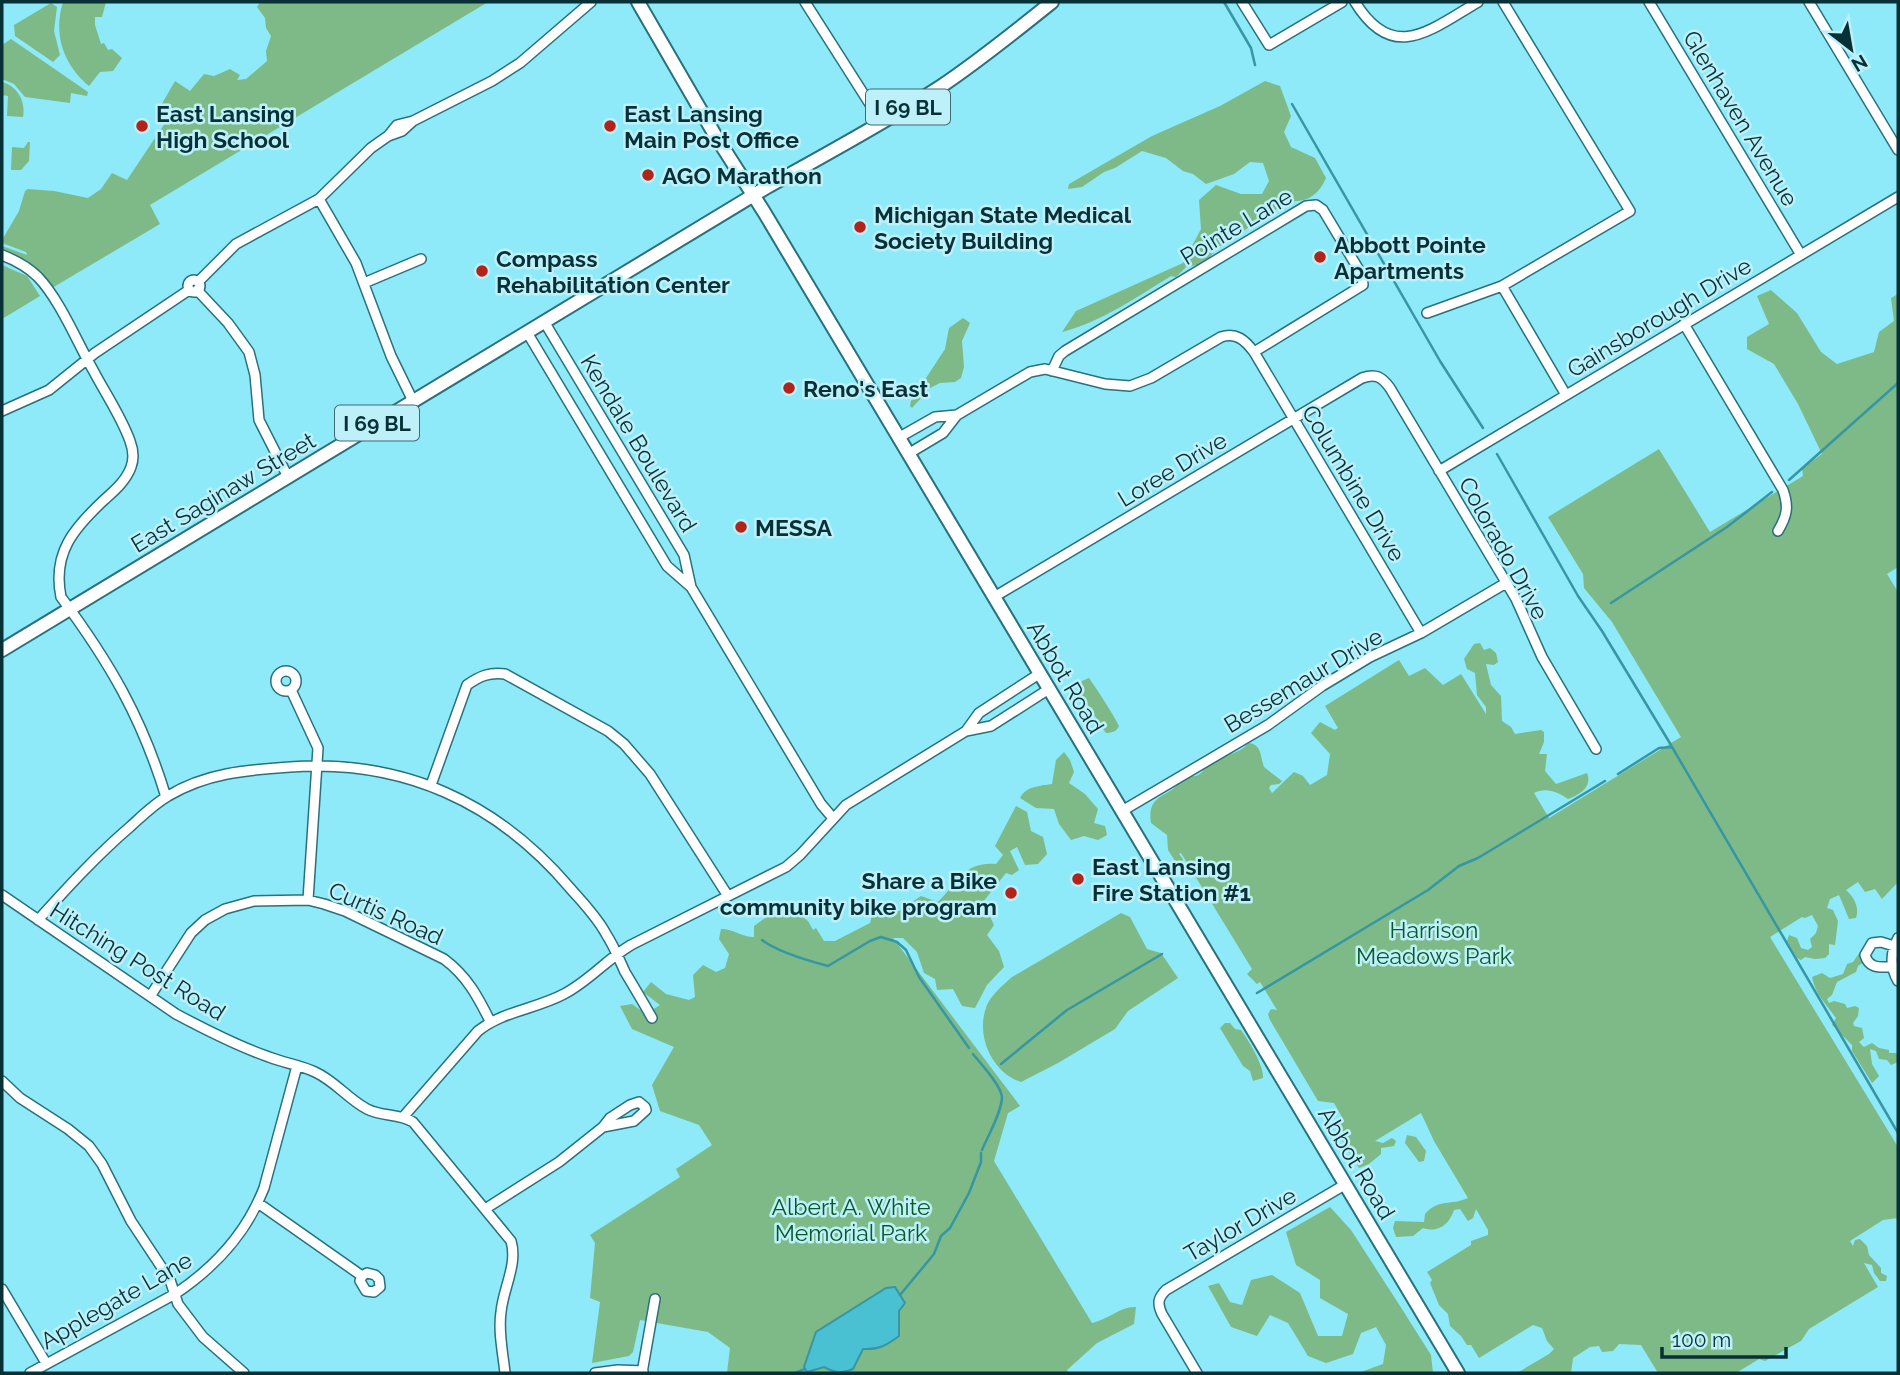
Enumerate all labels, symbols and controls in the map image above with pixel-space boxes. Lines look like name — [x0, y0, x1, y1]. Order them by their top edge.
north arrow — [1816, 14, 1886, 84]
street label: Glenhaven Avenue — [1678, 25, 1804, 211]
text: N — [1848, 50, 1872, 77]
road number: I 69 BL — [866, 90, 950, 124]
place label: East Lansing High School — [156, 100, 295, 153]
place label: East Lansing Main Post Office — [624, 100, 799, 153]
marker: East Lansing High School — [134, 118, 150, 134]
marker: East Lansing Main Post Office — [602, 118, 618, 134]
place label: AGO Marathon — [662, 162, 822, 189]
marker: AGO Marathon — [640, 167, 656, 183]
street label: Pointe Lane — [1175, 182, 1297, 270]
place label: Michigan State Medical Society Building — [874, 201, 1132, 254]
marker: Michigan State Medical Society Building — [852, 219, 868, 235]
place label: Abbott Pointe Apartments — [1334, 231, 1486, 284]
place label: Compass Rehabilitation Center — [496, 245, 730, 298]
marker: Abbott Pointe Apartments — [1312, 249, 1328, 265]
street label: Gainsborough Drive — [1562, 251, 1756, 383]
marker: Compass Rehabilitation Center — [474, 263, 490, 279]
street label: Kendale Boulevard — [575, 349, 703, 537]
place label: Reno's East — [803, 375, 928, 402]
marker: Reno's East — [781, 380, 797, 396]
street label: Columbine Drive — [1297, 400, 1411, 566]
road number: I 69 BL — [335, 406, 419, 440]
street label: East Saginaw Street — [126, 426, 320, 558]
street label: Loree Drive — [1113, 426, 1231, 512]
street label: Colorado Drive — [1454, 472, 1554, 624]
place label: MESSA — [755, 514, 833, 541]
marker: MESSA — [733, 519, 749, 535]
street label: Abbot Road — [1022, 616, 1110, 738]
street label: Bessemaur Drive — [1219, 622, 1387, 738]
place label: East Lansing Fire Station #1 — [1092, 853, 1251, 906]
place label: Share a Bike community bike program — [720, 867, 997, 920]
marker: East Lansing Fire Station #1 — [1070, 871, 1086, 887]
street label: Curtis Road — [325, 876, 447, 950]
marker: Share a Bike community bike program — [1003, 885, 1019, 901]
street label: Hitching Post Road — [45, 896, 231, 1026]
park label: Harrison Meadows Park — [1356, 916, 1512, 969]
street label: Abbot Road — [1313, 1102, 1401, 1224]
street label: Taylor Drive — [1179, 1181, 1301, 1267]
park label: Albert A. White Memorial Park — [772, 1193, 930, 1246]
street label: Applegate Lane — [36, 1246, 196, 1354]
scale bar — [1662, 1316, 1786, 1360]
text: 100 m — [1672, 1327, 1731, 1352]

